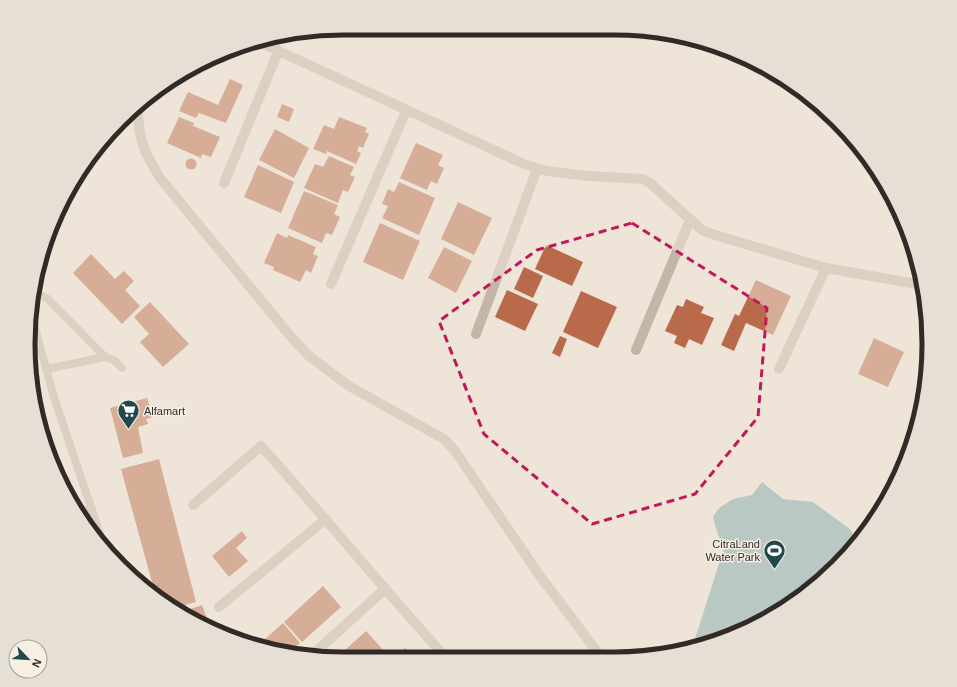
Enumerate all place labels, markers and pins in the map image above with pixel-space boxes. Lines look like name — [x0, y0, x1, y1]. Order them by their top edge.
supermarket icon: Alfamart — [115, 398, 141, 431]
place label: Alfamart — [144, 405, 185, 417]
sports icon: CitraLand Water Park — [762, 537, 788, 570]
place label: CitraLand Water Park — [705, 538, 760, 563]

